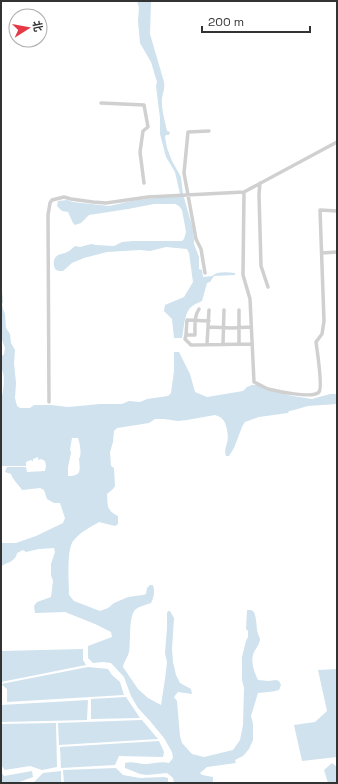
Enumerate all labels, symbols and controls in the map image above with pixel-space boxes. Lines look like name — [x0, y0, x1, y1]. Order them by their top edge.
north arrow — [8, 8, 48, 48]
scale bar — [202, 8, 310, 34]
text: 200 m — [208, 14, 244, 30]
text: 北 — [30, 19, 46, 33]

